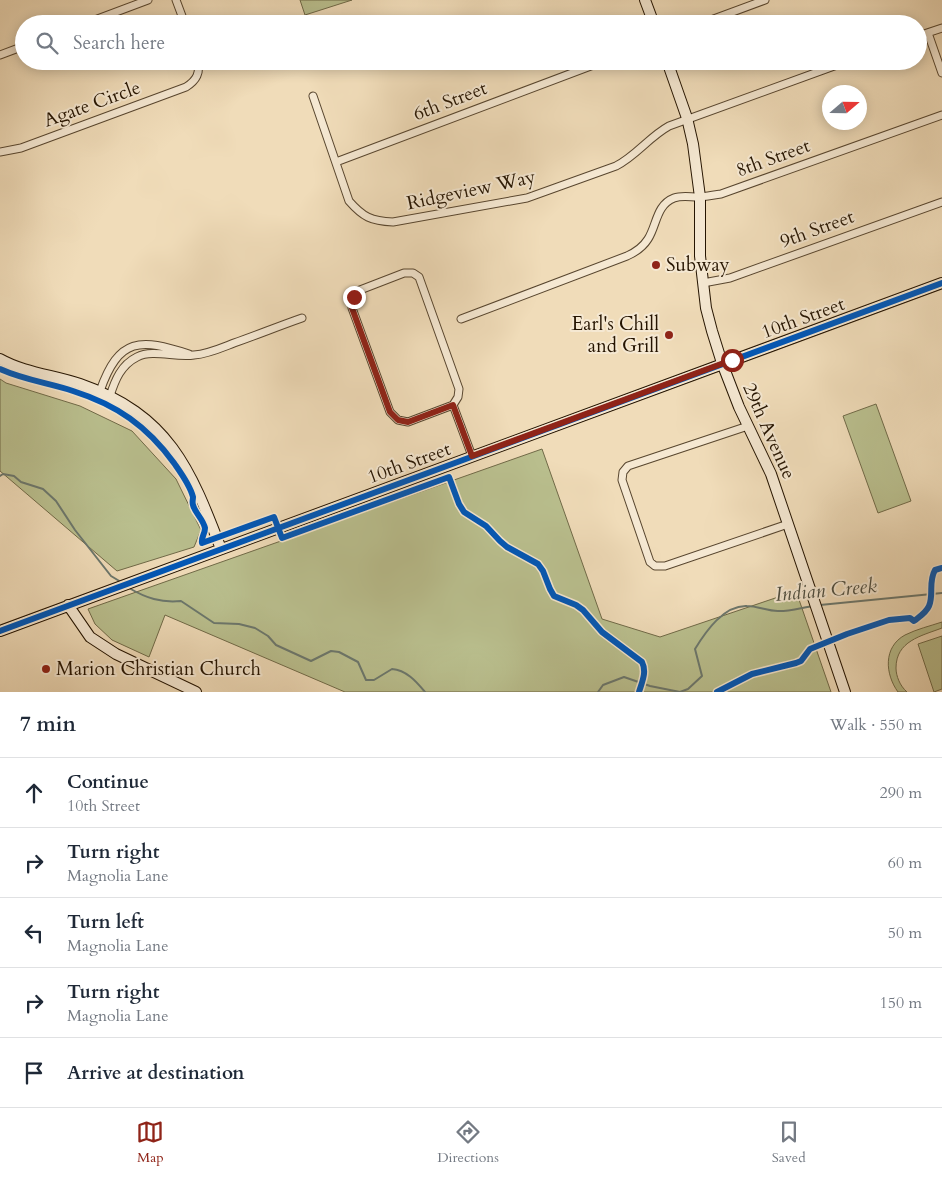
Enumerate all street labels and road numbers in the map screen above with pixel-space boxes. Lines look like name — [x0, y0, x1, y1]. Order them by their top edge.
street label: Agate Circle — [40, 75, 144, 133]
street label: 6th Street — [409, 75, 491, 127]
street label: 8th Street — [732, 133, 814, 183]
street label: Ridgeview Way — [404, 164, 538, 216]
street label: 9th Street — [776, 204, 858, 254]
street label: 10th Street — [758, 291, 848, 345]
street label: 29th Avenue — [736, 379, 802, 483]
street label: 10th Street — [364, 436, 454, 490]

